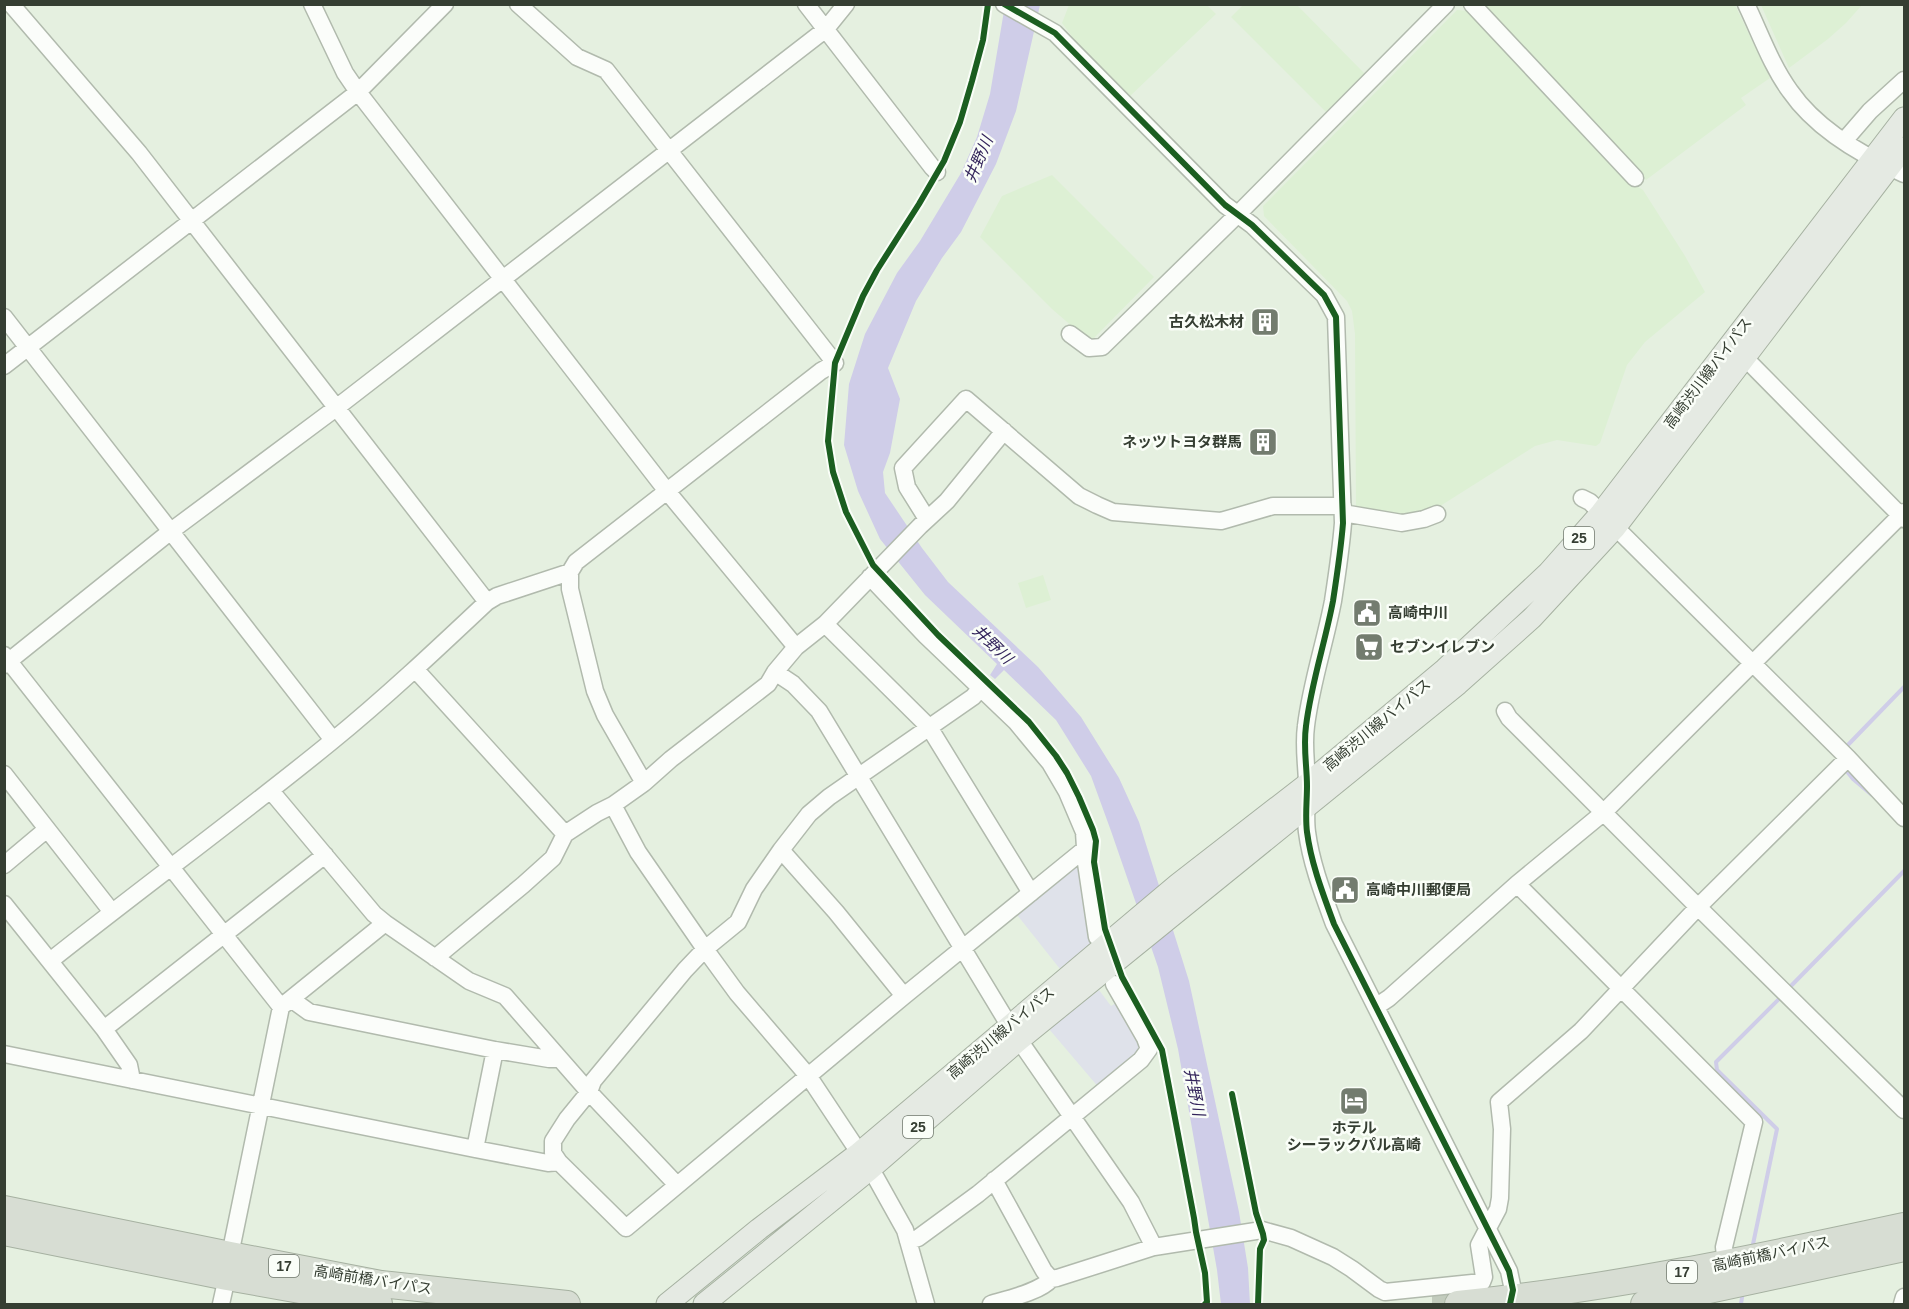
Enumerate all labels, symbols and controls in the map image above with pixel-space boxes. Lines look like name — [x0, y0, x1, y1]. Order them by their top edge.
water label: 井野川 — [961, 132, 996, 185]
building icon: 古久松木材 — [1249, 306, 1281, 338]
place label: 古久松木材 — [1169, 313, 1244, 330]
street label: 高崎渋川線バイパス — [1660, 314, 1755, 432]
building icon: ネッツトヨタ群馬 — [1247, 426, 1279, 458]
place label: ネッツトヨタ群馬 — [1122, 433, 1242, 450]
road number: 25 — [1564, 527, 1594, 549]
public building icon: 高崎中川 — [1351, 597, 1383, 629]
place label: 高崎中川 — [1388, 604, 1448, 621]
water label: 井野川 — [969, 622, 1017, 669]
supermarket icon: セブンイレブン — [1353, 631, 1385, 663]
place label: セブンイレブン — [1390, 638, 1495, 655]
street label: 高崎渋川線バイパス — [1320, 675, 1434, 774]
public building icon: 高崎中川郵便局 — [1329, 874, 1361, 906]
place label: 高崎中川郵便局 — [1366, 881, 1471, 898]
street label: 高崎渋川線バイパス — [944, 983, 1058, 1082]
water label: 井野川 — [1182, 1067, 1208, 1119]
hotel icon: ホテル シーラックパル高崎 — [1338, 1085, 1370, 1117]
road number: 25 — [903, 1116, 933, 1138]
place label: ホテル シーラックパル高崎 — [1287, 1119, 1421, 1153]
street label: 高崎前橋バイパス — [1711, 1233, 1831, 1274]
road number: 17 — [269, 1255, 299, 1277]
road number: 17 — [1667, 1261, 1697, 1283]
street label: 高崎前橋バイパス — [313, 1262, 434, 1297]

